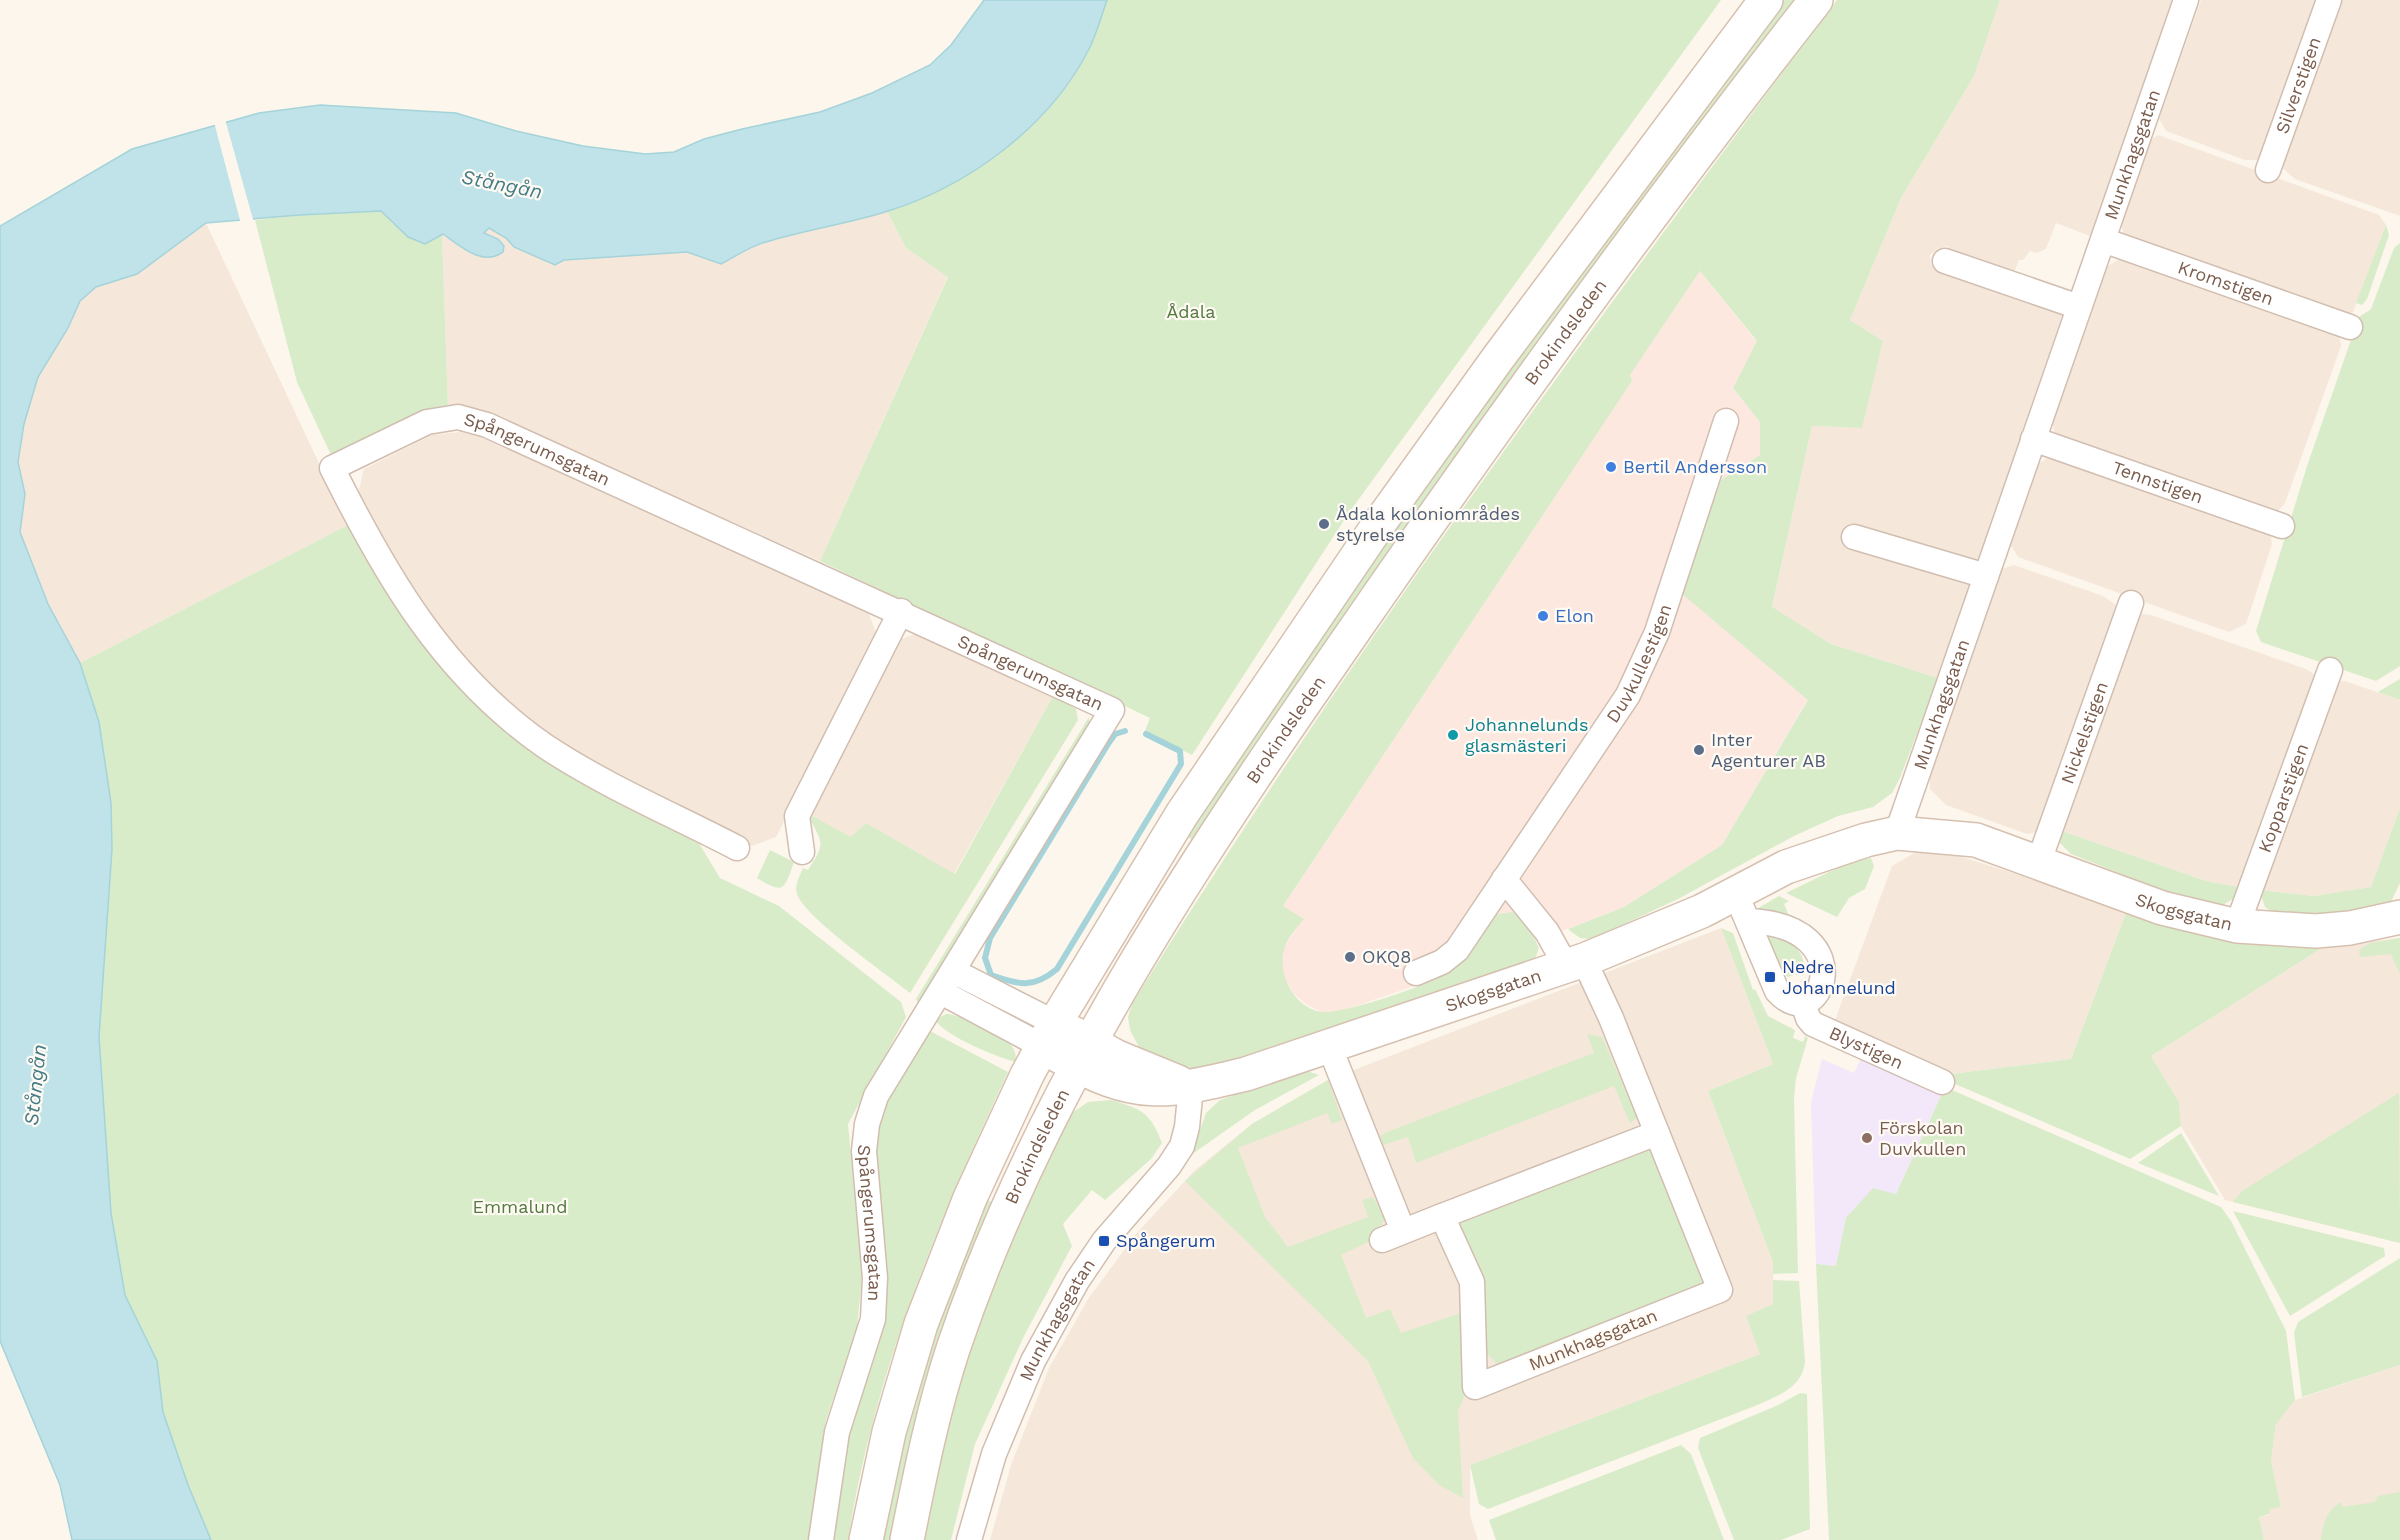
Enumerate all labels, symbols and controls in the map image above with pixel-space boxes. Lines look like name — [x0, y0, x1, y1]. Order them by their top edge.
street label: Silverstigen — [2271, 34, 2325, 136]
street label: Munkhagsgatan — [2100, 87, 2164, 222]
water label: Stångån — [460, 164, 544, 204]
street label: Kromstigen — [2175, 256, 2276, 309]
street label: Brokindsleden — [1520, 275, 1611, 389]
park label: Ådala — [1167, 301, 1215, 322]
street label: Spångerumsgatan — [462, 408, 613, 490]
place label: Bertil Andersson — [1623, 456, 1767, 477]
street label: Tennstigen — [2110, 457, 2206, 508]
marker: Bertil Andersson — [1604, 460, 1618, 474]
place label: Ådala koloniområdes styrelse — [1336, 503, 1520, 545]
marker: Ådala koloniområdes styrelse — [1317, 517, 1331, 531]
street label: Duvkullestigen — [1602, 601, 1675, 726]
place label: Elon — [1555, 605, 1594, 626]
marker: Elon — [1536, 609, 1550, 623]
street label: Spångerumsgatan — [955, 630, 1107, 715]
street label: Munkhagsgatan — [1909, 636, 1973, 772]
street label: Brokindsleden — [1242, 672, 1330, 787]
street label: Nickelstigen — [2056, 679, 2112, 787]
place label: Johannelunds glasmästeri — [1465, 714, 1588, 756]
marker: Johannelunds glasmästeri — [1446, 728, 1460, 742]
place label: Inter Agenturer AB — [1711, 729, 1826, 771]
street label: Kopparstigen — [2254, 741, 2312, 855]
marker: Inter Agenturer AB — [1692, 743, 1706, 757]
street label: Skogsgatan — [2133, 888, 2235, 935]
place label: OKQ8 — [1362, 946, 1411, 967]
marker: OKQ8 — [1343, 950, 1357, 964]
place label: Nedre Johannelund — [1782, 956, 1896, 998]
street label: Skogsgatan — [1443, 964, 1544, 1016]
marker: Nedre Johannelund — [1763, 970, 1777, 984]
street label: Blystigen — [1826, 1022, 1907, 1073]
water label: Stångån — [19, 1043, 51, 1127]
street label: Brokindsleden — [1000, 1085, 1073, 1207]
place label: Förskolan Duvkullen — [1879, 1117, 1966, 1159]
marker: Förskolan Duvkullen — [1860, 1131, 1874, 1145]
street label: Spångerumsgatan — [854, 1143, 886, 1302]
park label: Emmalund — [472, 1196, 568, 1217]
place label: Spångerum — [1116, 1230, 1216, 1251]
marker: Spångerum — [1097, 1234, 1111, 1248]
street label: Munkhagsgatan — [1015, 1255, 1099, 1384]
street label: Munkhagsgatan — [1526, 1304, 1660, 1375]

